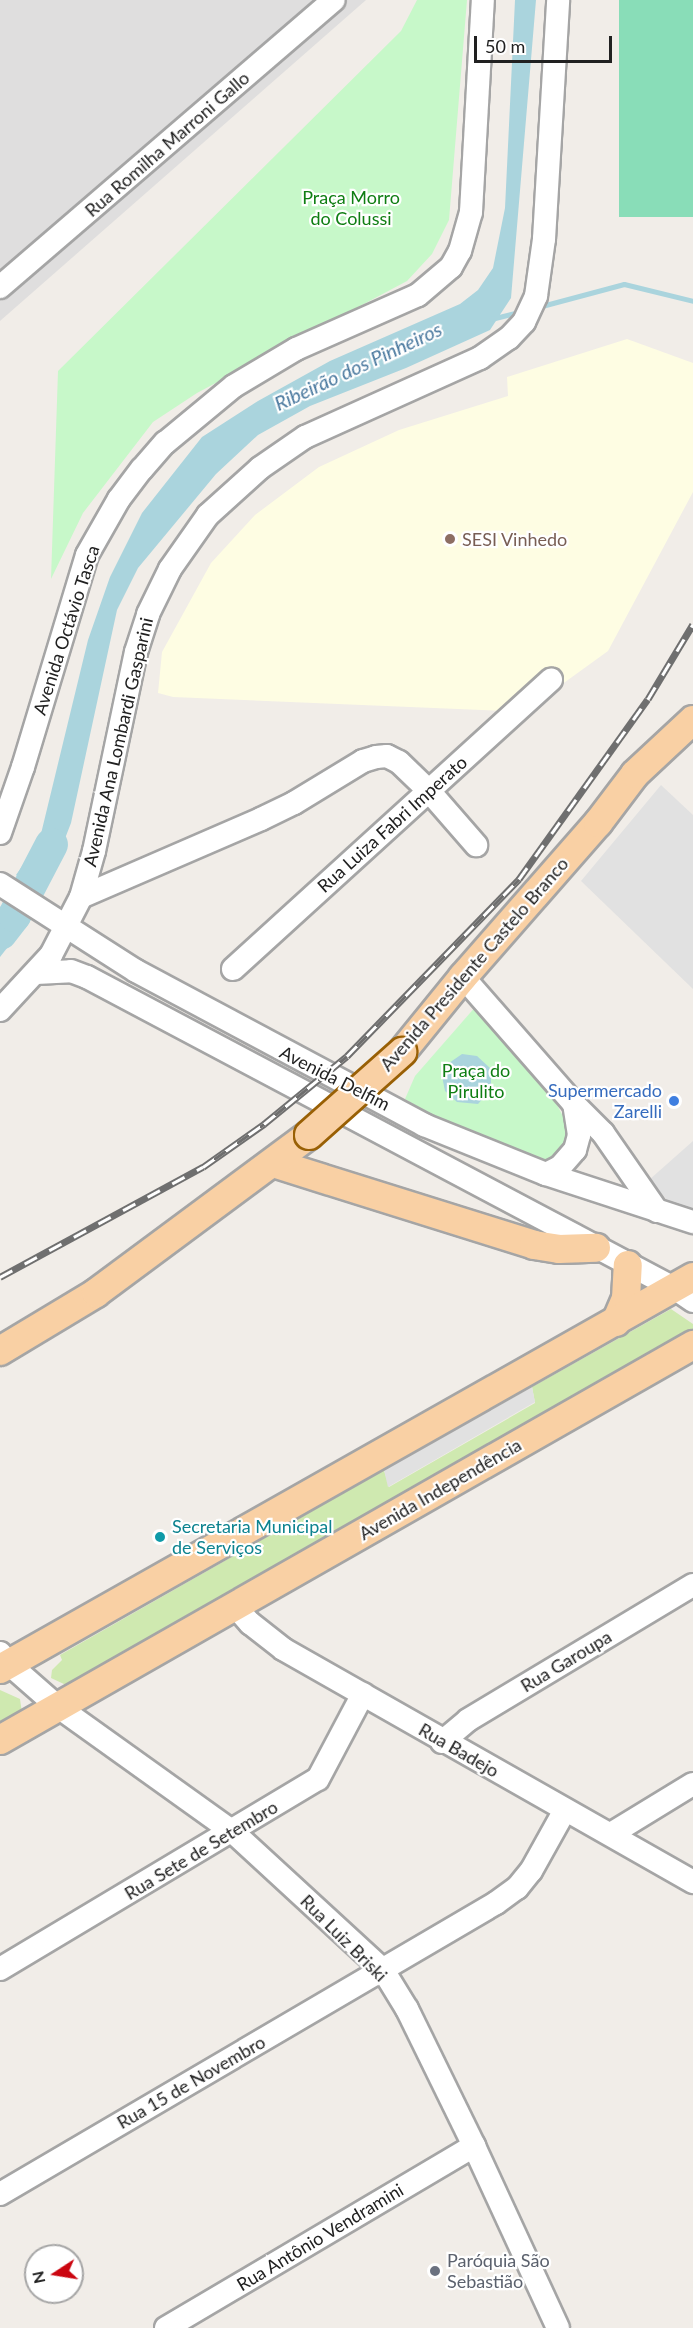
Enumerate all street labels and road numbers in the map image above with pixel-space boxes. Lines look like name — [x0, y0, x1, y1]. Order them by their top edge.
street label: Rua Romilha Marroni Gallo — [81, 67, 253, 221]
street label: Avenida Octávio Tasca — [28, 542, 104, 718]
street label: Avenida Ana Lombardi Gasparini — [79, 615, 157, 869]
street label: Rua Luiza Fabri Imperato — [313, 751, 471, 897]
street label: Avenida Presidente Castelo Branco — [375, 853, 573, 1075]
street label: Avenida Delfim — [276, 1041, 394, 1115]
street label: Avenida Independência — [355, 1434, 525, 1544]
street label: Rua Garoupa — [517, 1625, 615, 1697]
street label: Rua Badejo — [415, 1718, 503, 1782]
street label: Rua Sete de Setembro — [121, 1796, 281, 1904]
street label: Rua Luiz Briski — [296, 1890, 392, 1986]
street label: Rua 15 de Novembro — [113, 2031, 269, 2133]
street label: Rua Antônio Vendramini — [232, 2178, 408, 2296]

